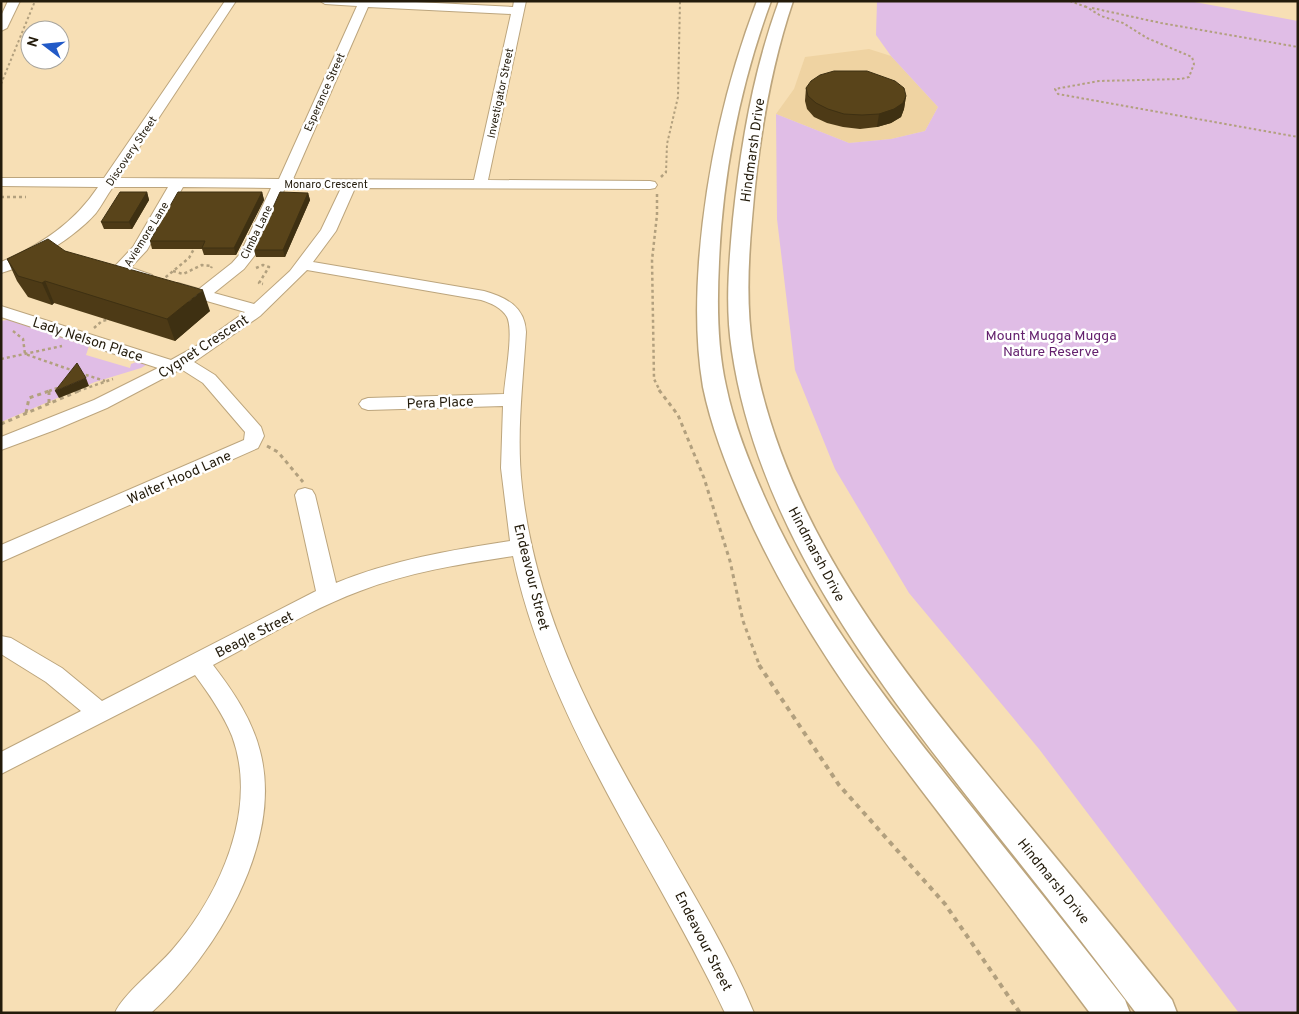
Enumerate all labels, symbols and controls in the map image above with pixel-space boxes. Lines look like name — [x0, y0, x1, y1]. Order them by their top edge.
north arrow — [20, 20, 70, 70]
text: N — [24, 35, 44, 49]
street label: Investigator Street — [485, 47, 517, 139]
street label: Esperance Street — [301, 51, 349, 134]
street label: Hindmarsh Drive — [738, 97, 769, 203]
street label: Discovery Street — [103, 114, 160, 189]
street label: Monaro Crescent — [284, 178, 368, 192]
street label: Aviemore Lane — [121, 199, 172, 270]
street label: Cimba Lane — [238, 203, 276, 262]
street label: Cygnet Crescent — [156, 312, 252, 383]
street label: Lady Nelson Place — [30, 315, 145, 366]
park label: Mount Mugga Mugga Nature Reserve — [985, 328, 1117, 361]
street label: Pera Place — [406, 394, 474, 413]
street label: Walter Hood Lane — [125, 448, 234, 509]
street label: Hindmarsh Drive — [784, 504, 848, 605]
street label: Endeavour Street — [509, 522, 552, 632]
street label: Beagle Street — [213, 608, 297, 662]
street label: Hindmarsh Drive — [1013, 836, 1092, 928]
street label: Endeavour Street — [670, 889, 735, 994]

